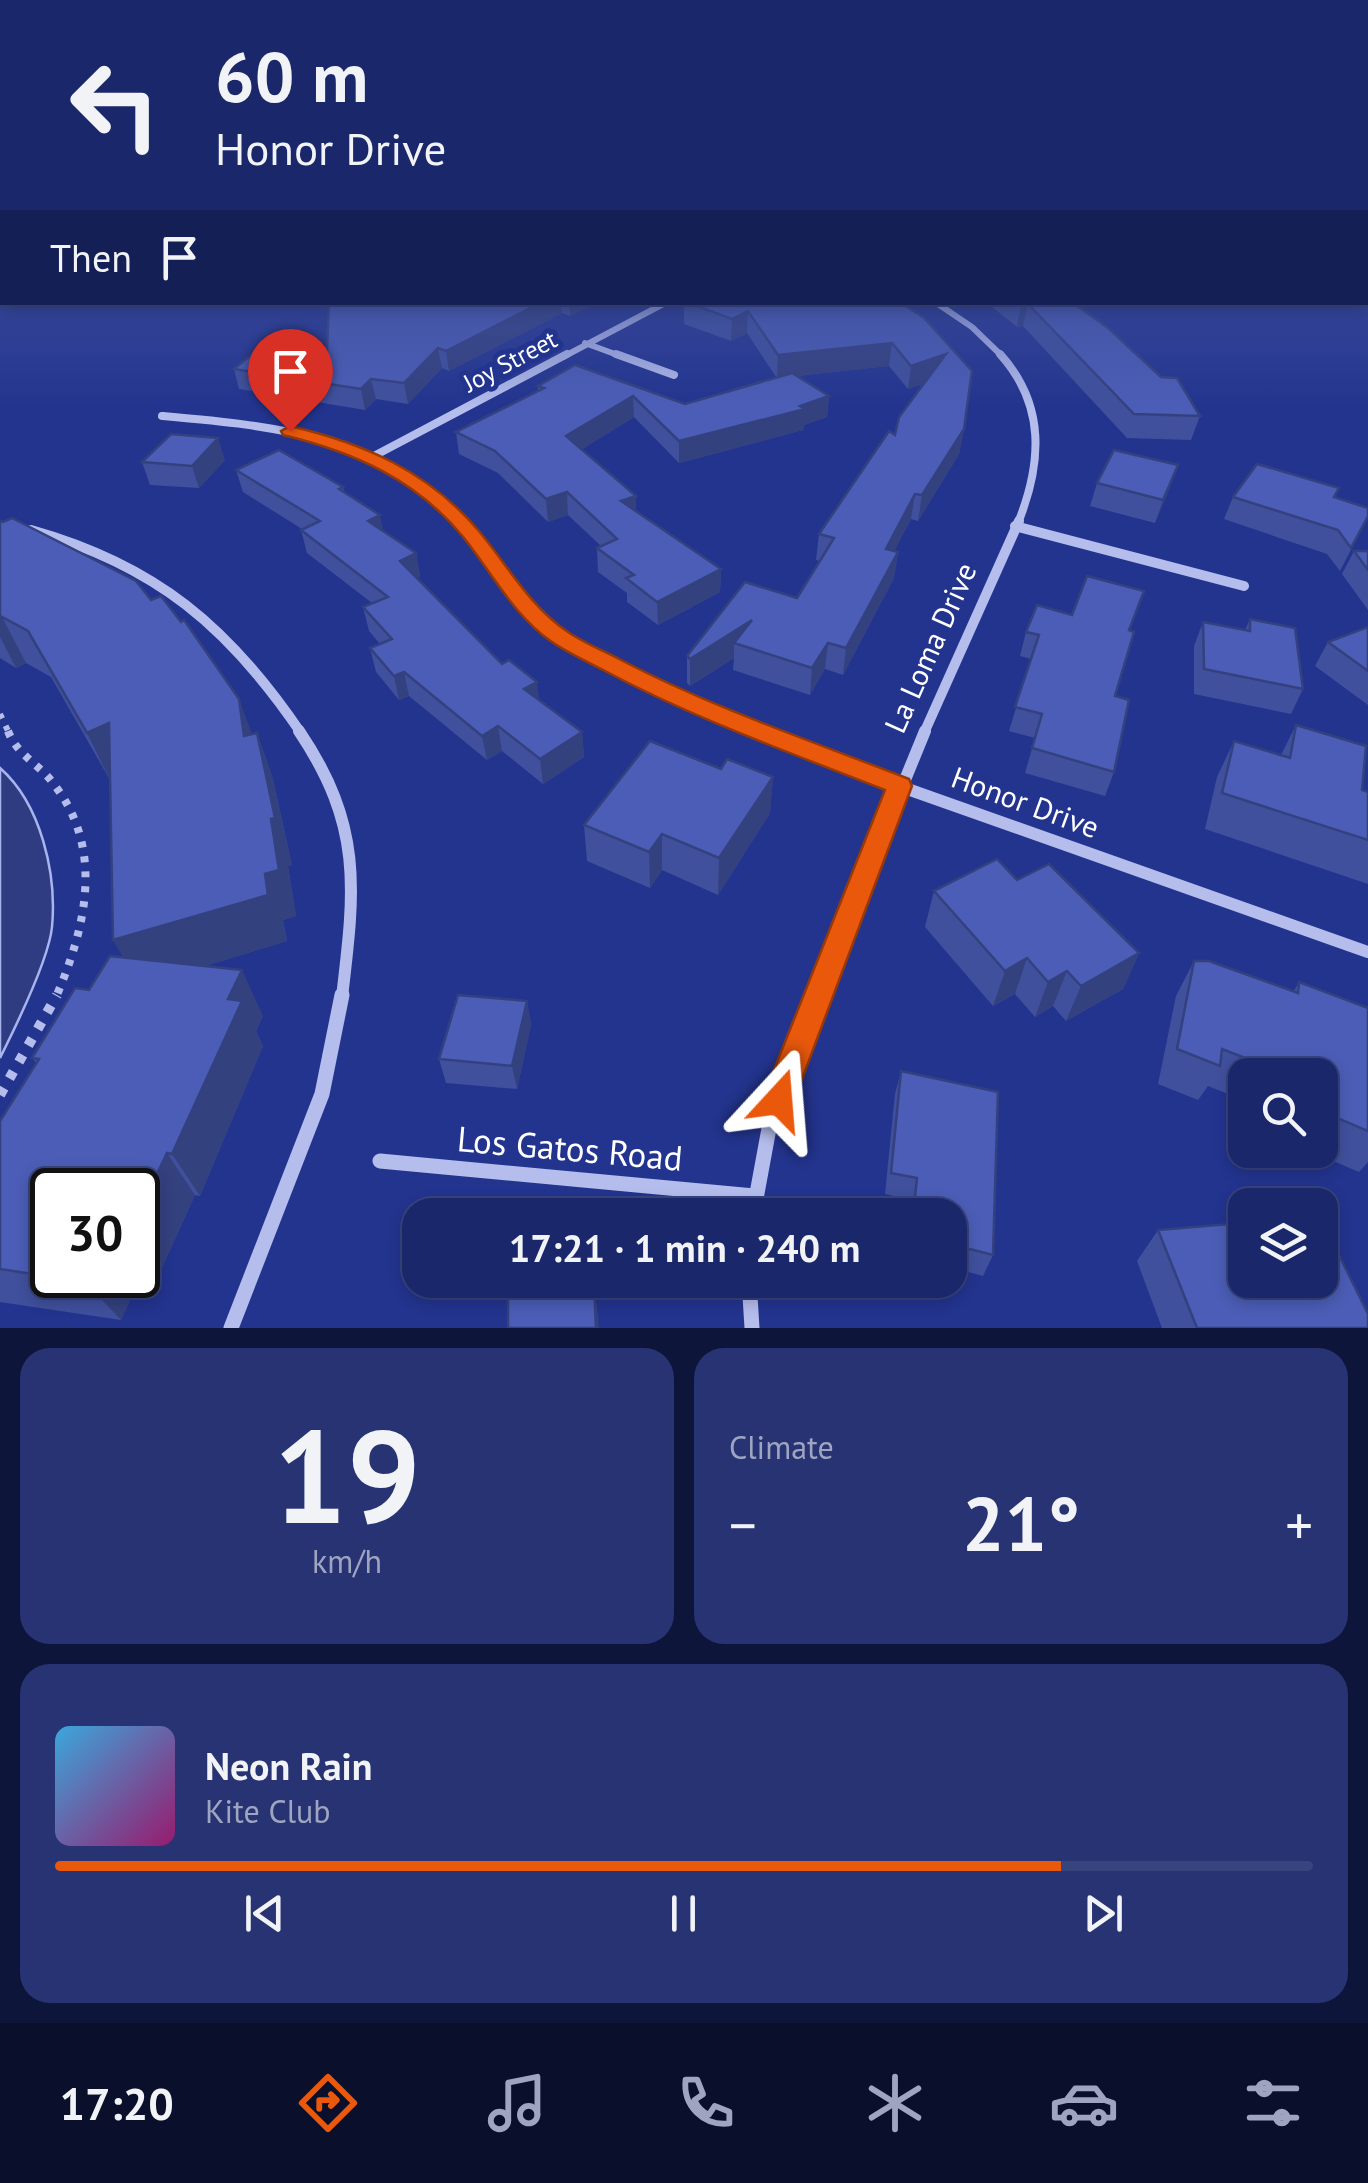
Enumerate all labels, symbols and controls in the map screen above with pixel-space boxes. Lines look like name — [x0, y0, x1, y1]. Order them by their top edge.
text: 60 m — [215, 31, 368, 121]
icon: left — [50, 40, 180, 170]
text: Honor Drive — [215, 119, 446, 177]
icon: arrive — [152, 230, 207, 285]
text: Then — [50, 233, 132, 282]
street label: Joy Street — [457, 323, 563, 399]
pin — [248, 329, 333, 432]
icon: arrive — [263, 344, 318, 399]
street label: La Loma Drive — [875, 556, 984, 739]
street label: Honor Drive — [946, 757, 1105, 846]
position arrow — [727, 1048, 831, 1152]
map controls — [1228, 1058, 1338, 1298]
button: search — [1228, 1058, 1338, 1168]
street label: Los Gatos Road — [455, 1115, 685, 1181]
speed limit sign: 30 — [30, 1168, 160, 1298]
button: layers — [1228, 1188, 1338, 1298]
text: 17:21 · 1 min · 240 m — [509, 1223, 860, 1272]
text: 19 — [273, 1391, 421, 1559]
text: Climate — [729, 1426, 834, 1468]
text: 21° — [962, 1475, 1080, 1572]
text: − — [729, 1489, 757, 1560]
text: + — [1285, 1489, 1313, 1560]
text: km/h — [312, 1540, 382, 1582]
text: Neon Rain — [205, 1741, 372, 1790]
text: Kite Club — [205, 1790, 331, 1832]
icon: previous — [237, 1886, 292, 1941]
icon: pause — [656, 1886, 711, 1941]
icon: next — [1076, 1886, 1131, 1941]
icon: directions — [293, 2068, 363, 2138]
icon: music — [482, 2068, 552, 2138]
icon: phone — [671, 2068, 741, 2138]
icon: climate — [860, 2068, 930, 2138]
icon: car — [1049, 2068, 1119, 2138]
icon: filters — [1238, 2068, 1308, 2138]
text: 17:20 — [60, 2074, 174, 2132]

